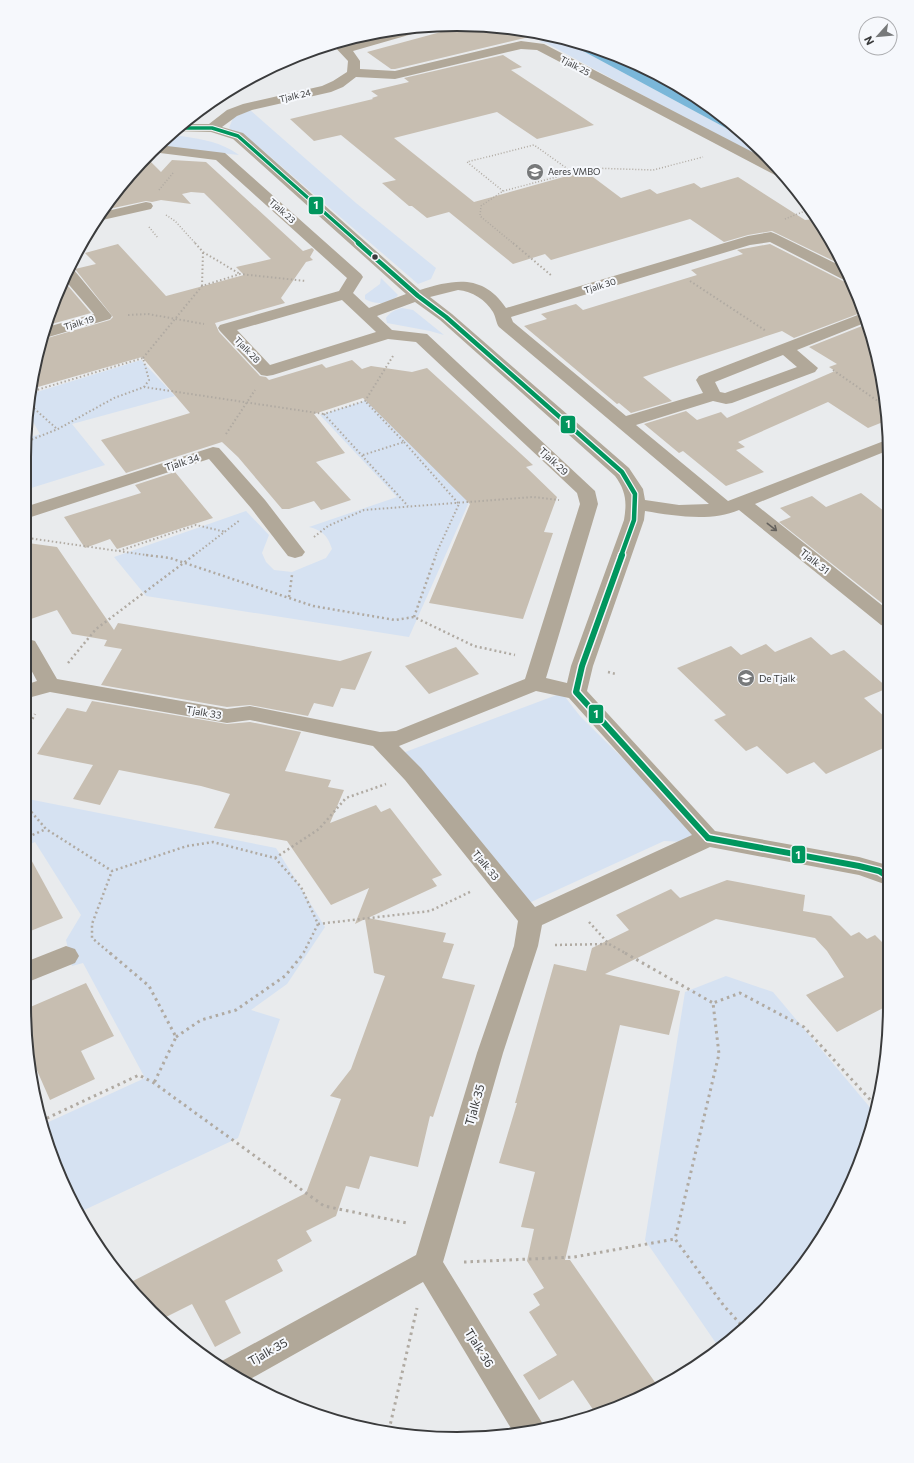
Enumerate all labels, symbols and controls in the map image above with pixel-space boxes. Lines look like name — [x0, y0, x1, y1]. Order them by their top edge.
north arrow — [858, 16, 898, 56]
text: N — [861, 34, 876, 47]
street label: Tjalk 25 — [559, 53, 592, 78]
street label: Tjalk 24 — [278, 86, 312, 104]
school or university icon: Aeres VMBO — [525, 162, 545, 182]
place label: Aeres VMBO — [548, 166, 600, 177]
street label: Tjalk 23 — [267, 196, 298, 225]
line badge: 1 — [308, 196, 324, 215]
text: 1 — [314, 198, 319, 211]
unlabelled marker — [370, 252, 380, 262]
street label: Tjalk 30 — [583, 275, 617, 296]
street label: Tjalk 19 — [62, 313, 95, 332]
street label: Tjalk 28 — [232, 334, 262, 365]
line badge: 1 — [560, 415, 576, 434]
text: 1 — [566, 417, 571, 430]
street label: Tjalk 29 — [537, 444, 571, 478]
street label: Tjalk 34 — [163, 451, 201, 473]
one-way arrow — [767, 523, 778, 532]
street label: Tjalk 31 — [798, 546, 832, 576]
school or university icon: De Tjalk — [736, 668, 756, 688]
place label: De Tjalk — [759, 672, 796, 684]
street label: Tjalk 33 — [186, 703, 223, 721]
line badge: 1 — [588, 704, 604, 724]
text: 1 — [594, 707, 599, 720]
line badge: 1 — [791, 845, 806, 864]
street label: Tjalk 33 — [470, 847, 502, 883]
text: 1 — [796, 848, 801, 861]
street label: Tjalk 35 — [461, 1082, 487, 1127]
street label: Tjalk 36 — [463, 1326, 497, 1369]
street label: Tjalk 35 — [245, 1335, 290, 1368]

